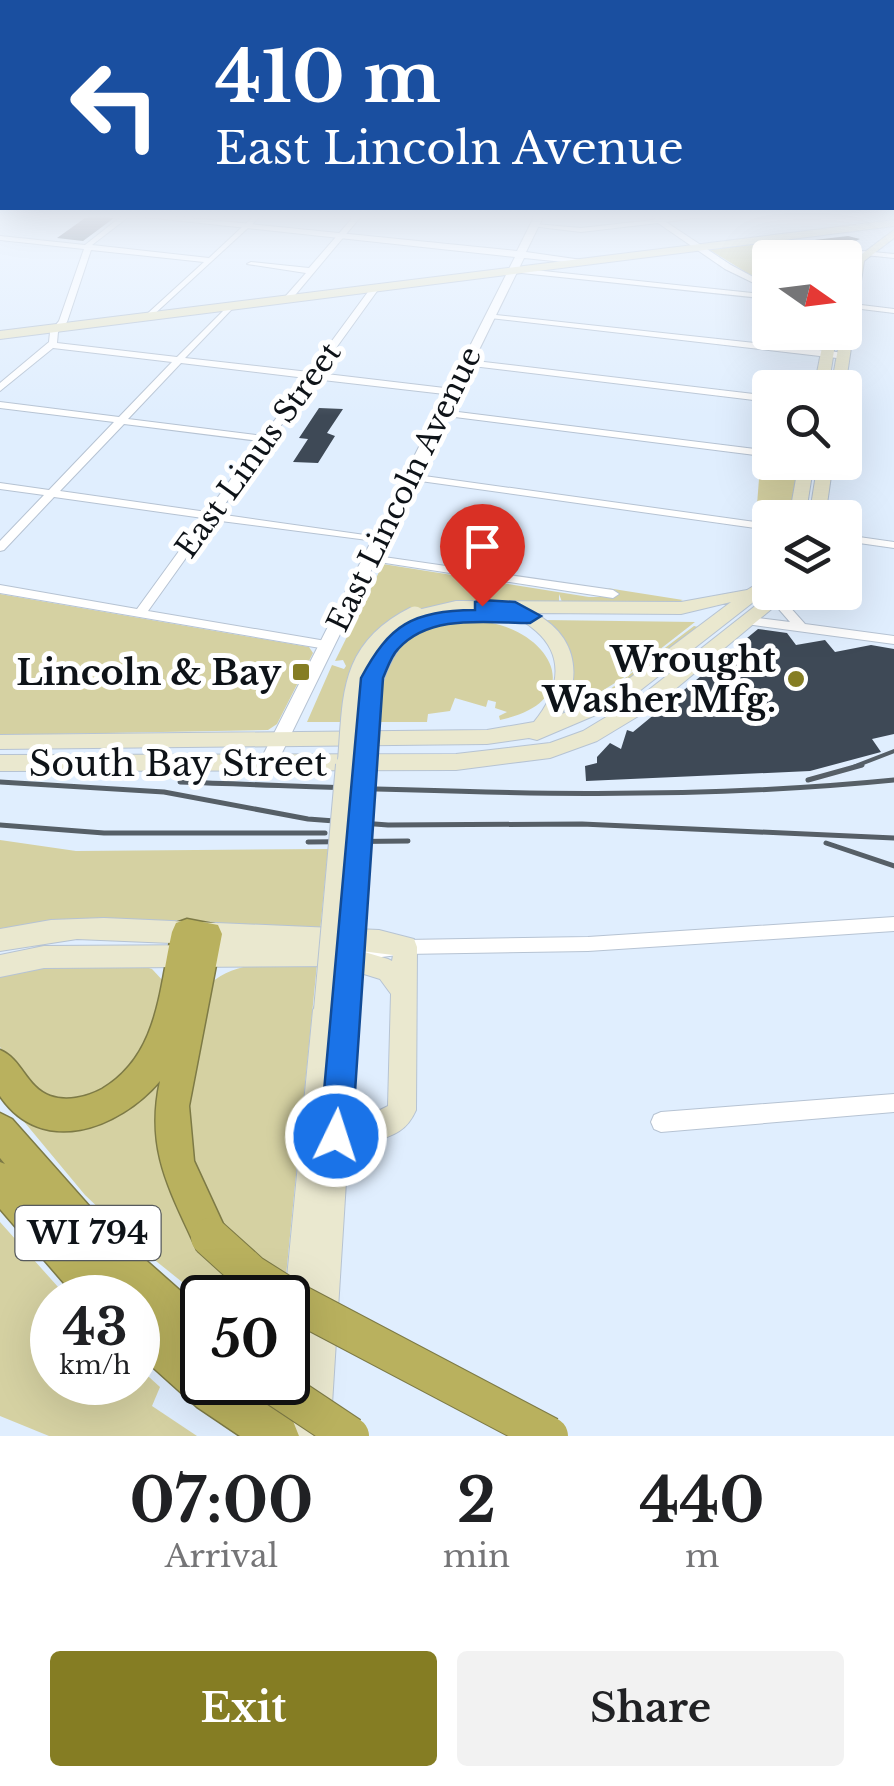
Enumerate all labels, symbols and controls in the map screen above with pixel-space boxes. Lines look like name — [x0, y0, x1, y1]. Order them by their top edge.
text: 410 m — [215, 34, 441, 121]
icon: left — [50, 40, 180, 170]
text: East Lincoln Avenue — [215, 120, 684, 176]
north arrow — [752, 240, 862, 350]
map controls — [752, 240, 862, 610]
street label: East Linus Street — [167, 335, 349, 565]
street label: East Lincoln Avenue — [319, 340, 489, 638]
button: search — [752, 370, 862, 480]
button: layers — [752, 500, 862, 610]
pin — [440, 504, 525, 607]
icon: arrive — [455, 519, 510, 574]
place label: Wrought Washer Mfg. — [542, 638, 777, 721]
place label: Lincoln & Bay — [16, 651, 281, 694]
marker: Lincoln & Bay — [290, 661, 312, 683]
marker: Wrought Washer Mfg. — [785, 668, 807, 690]
street label: South Bay Street — [29, 742, 327, 785]
position arrow — [284, 1084, 388, 1188]
road number: WI 794 — [16, 1206, 160, 1260]
speed limit sign: 50 — [180, 1275, 310, 1405]
text: 43 — [62, 1296, 128, 1359]
text: km/h — [60, 1350, 130, 1381]
text: 07:00 — [129, 1464, 313, 1538]
text: 2 — [457, 1464, 496, 1538]
text: 440 — [640, 1464, 765, 1538]
text: Arrival — [165, 1536, 278, 1576]
text: min — [443, 1536, 510, 1576]
text: m — [685, 1536, 719, 1576]
button: Exit — [50, 1651, 437, 1766]
button: Share — [457, 1651, 844, 1766]

